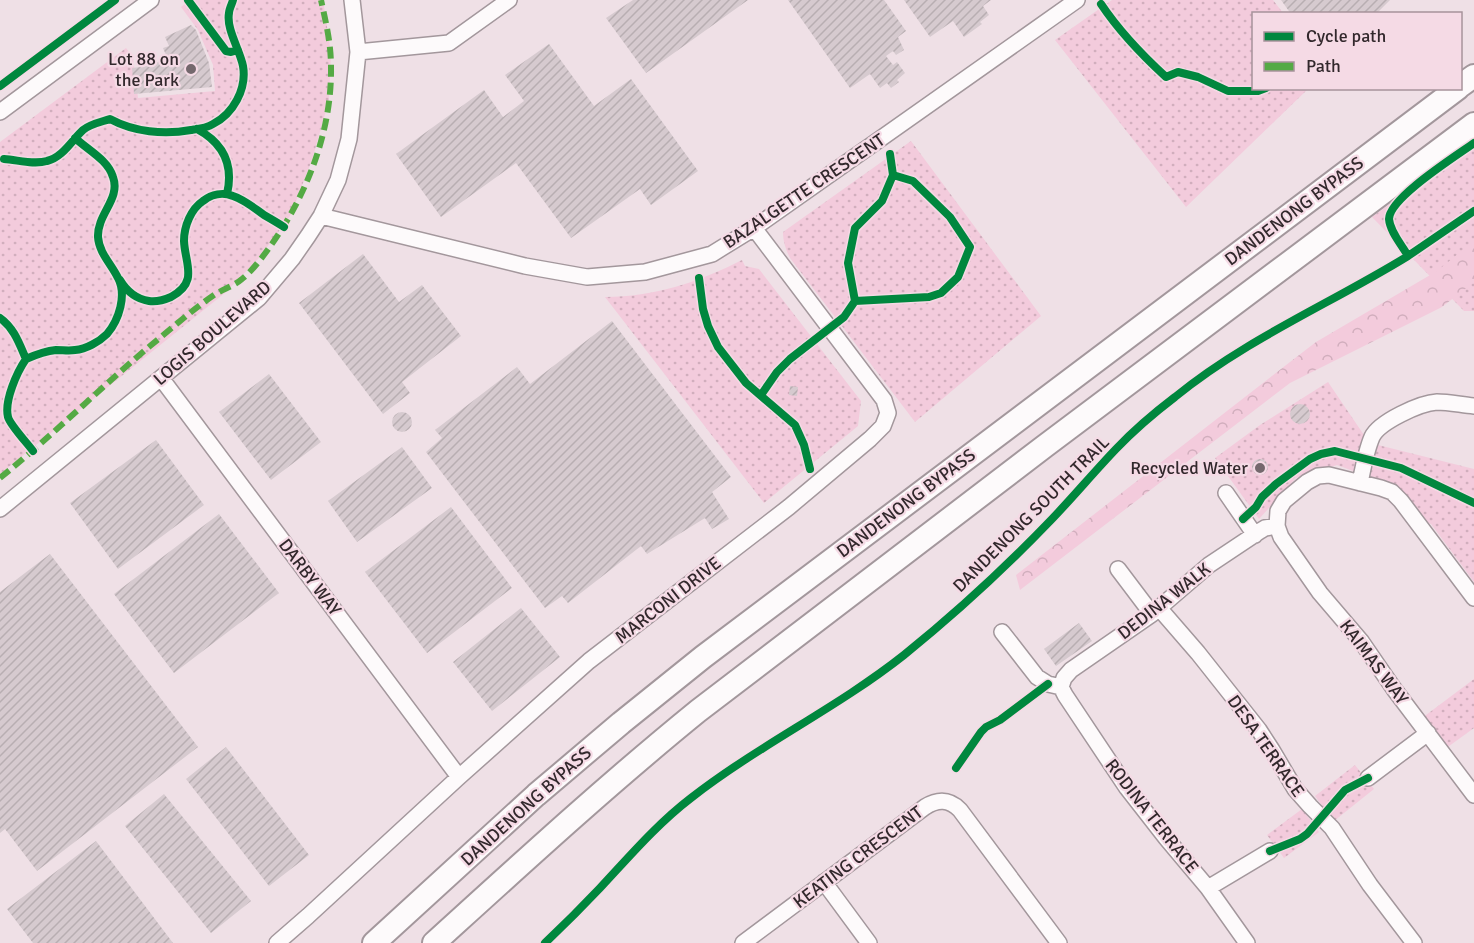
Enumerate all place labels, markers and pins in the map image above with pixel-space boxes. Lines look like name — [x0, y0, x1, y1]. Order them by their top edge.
place label: Lot 88 on the Park — [108, 48, 179, 91]
marker: Lot 88 on the Park — [184, 62, 198, 76]
place label: Recycled Water — [1130, 457, 1248, 479]
marker: Recycled Water — [1253, 461, 1267, 475]

